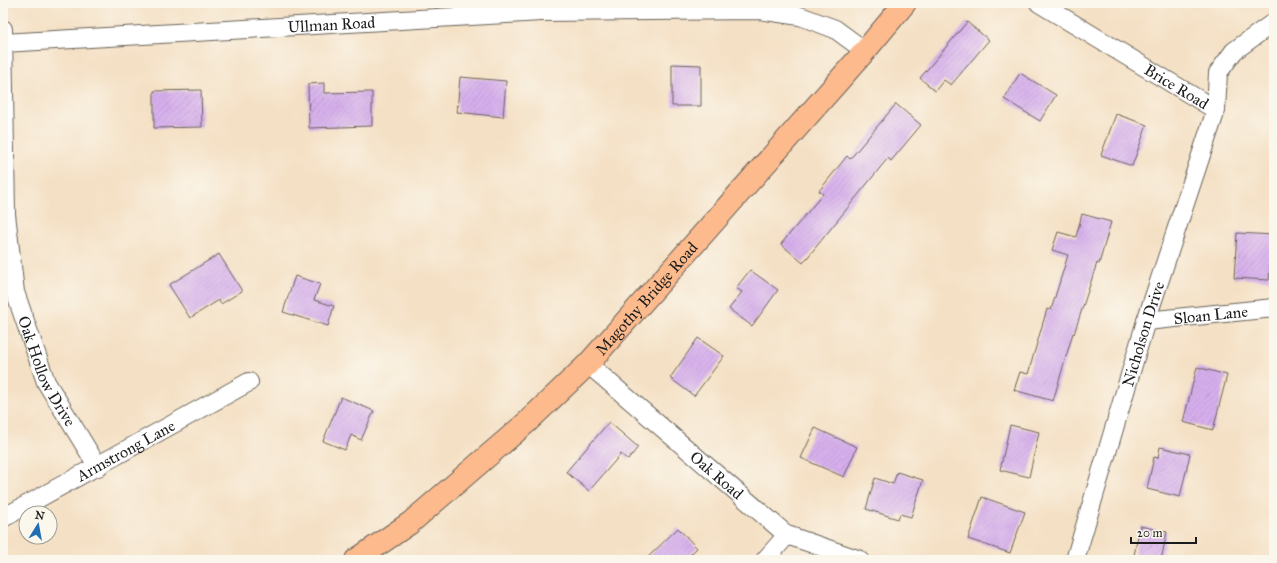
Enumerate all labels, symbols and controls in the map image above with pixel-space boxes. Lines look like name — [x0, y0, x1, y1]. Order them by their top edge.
street label: Ullman Road — [287, 13, 376, 37]
street label: Brice Road — [1141, 60, 1212, 113]
street label: Magothy Bridge Road — [591, 238, 702, 359]
street label: Nicholson Drive — [1118, 279, 1169, 389]
street label: Sloan Lane — [1173, 302, 1249, 328]
street label: Oak Hollow Drive — [14, 313, 80, 430]
street label: Armstrong Lane — [72, 416, 179, 486]
street label: Oak Road — [686, 447, 747, 503]
north arrow — [18, 505, 58, 545]
text: N — [34, 508, 46, 523]
scale bar — [1131, 519, 1196, 545]
text: 20 m — [1137, 526, 1163, 540]

